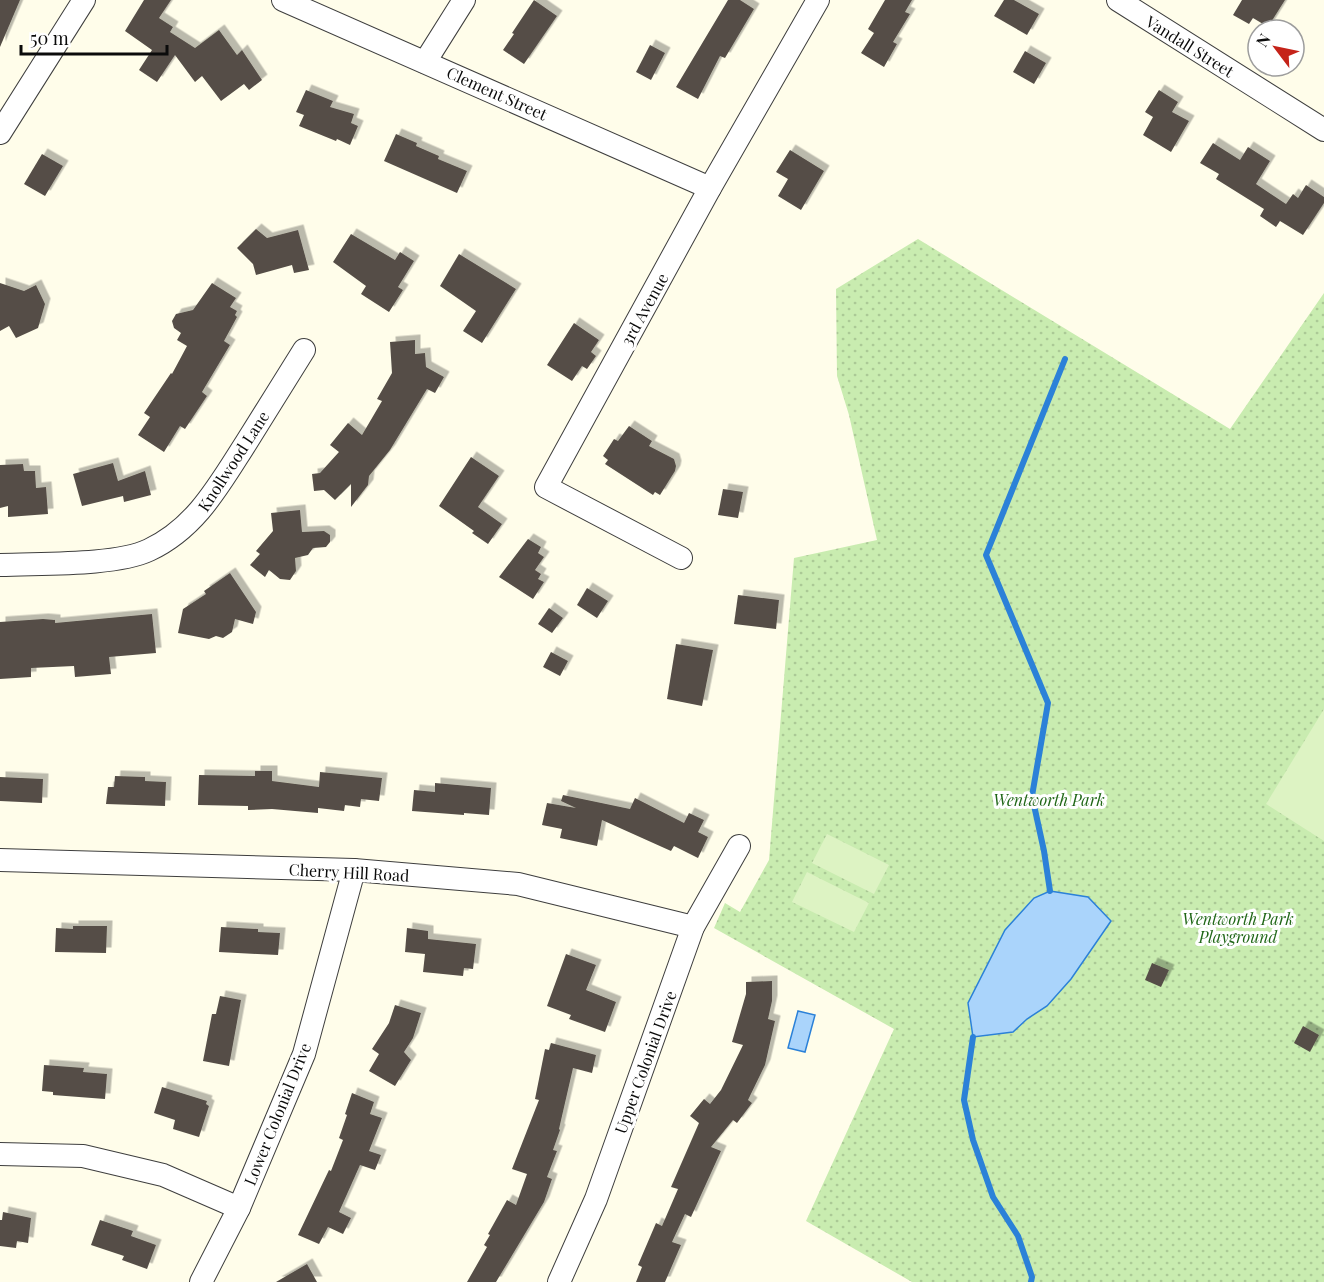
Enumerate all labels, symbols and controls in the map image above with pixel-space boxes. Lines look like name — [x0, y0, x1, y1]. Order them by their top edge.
street label: Vandall Street — [1141, 10, 1238, 82]
scale bar — [21, 18, 166, 56]
north arrow — [1246, 18, 1306, 78]
text: 50 m — [30, 26, 69, 50]
text: N — [1251, 29, 1275, 50]
street label: Clement Street — [444, 62, 551, 125]
street label: 3rd Avenue — [616, 269, 672, 349]
street label: Knollwood Lane — [193, 407, 273, 515]
park label: Wentworth Park — [993, 789, 1105, 810]
street label: Cherry Hill Road — [288, 858, 410, 886]
park label: Wentworth Park Playground — [1182, 908, 1294, 947]
street label: Upper Colonial Drive — [609, 988, 681, 1136]
street label: Lower Colonial Drive — [239, 1040, 315, 1188]

